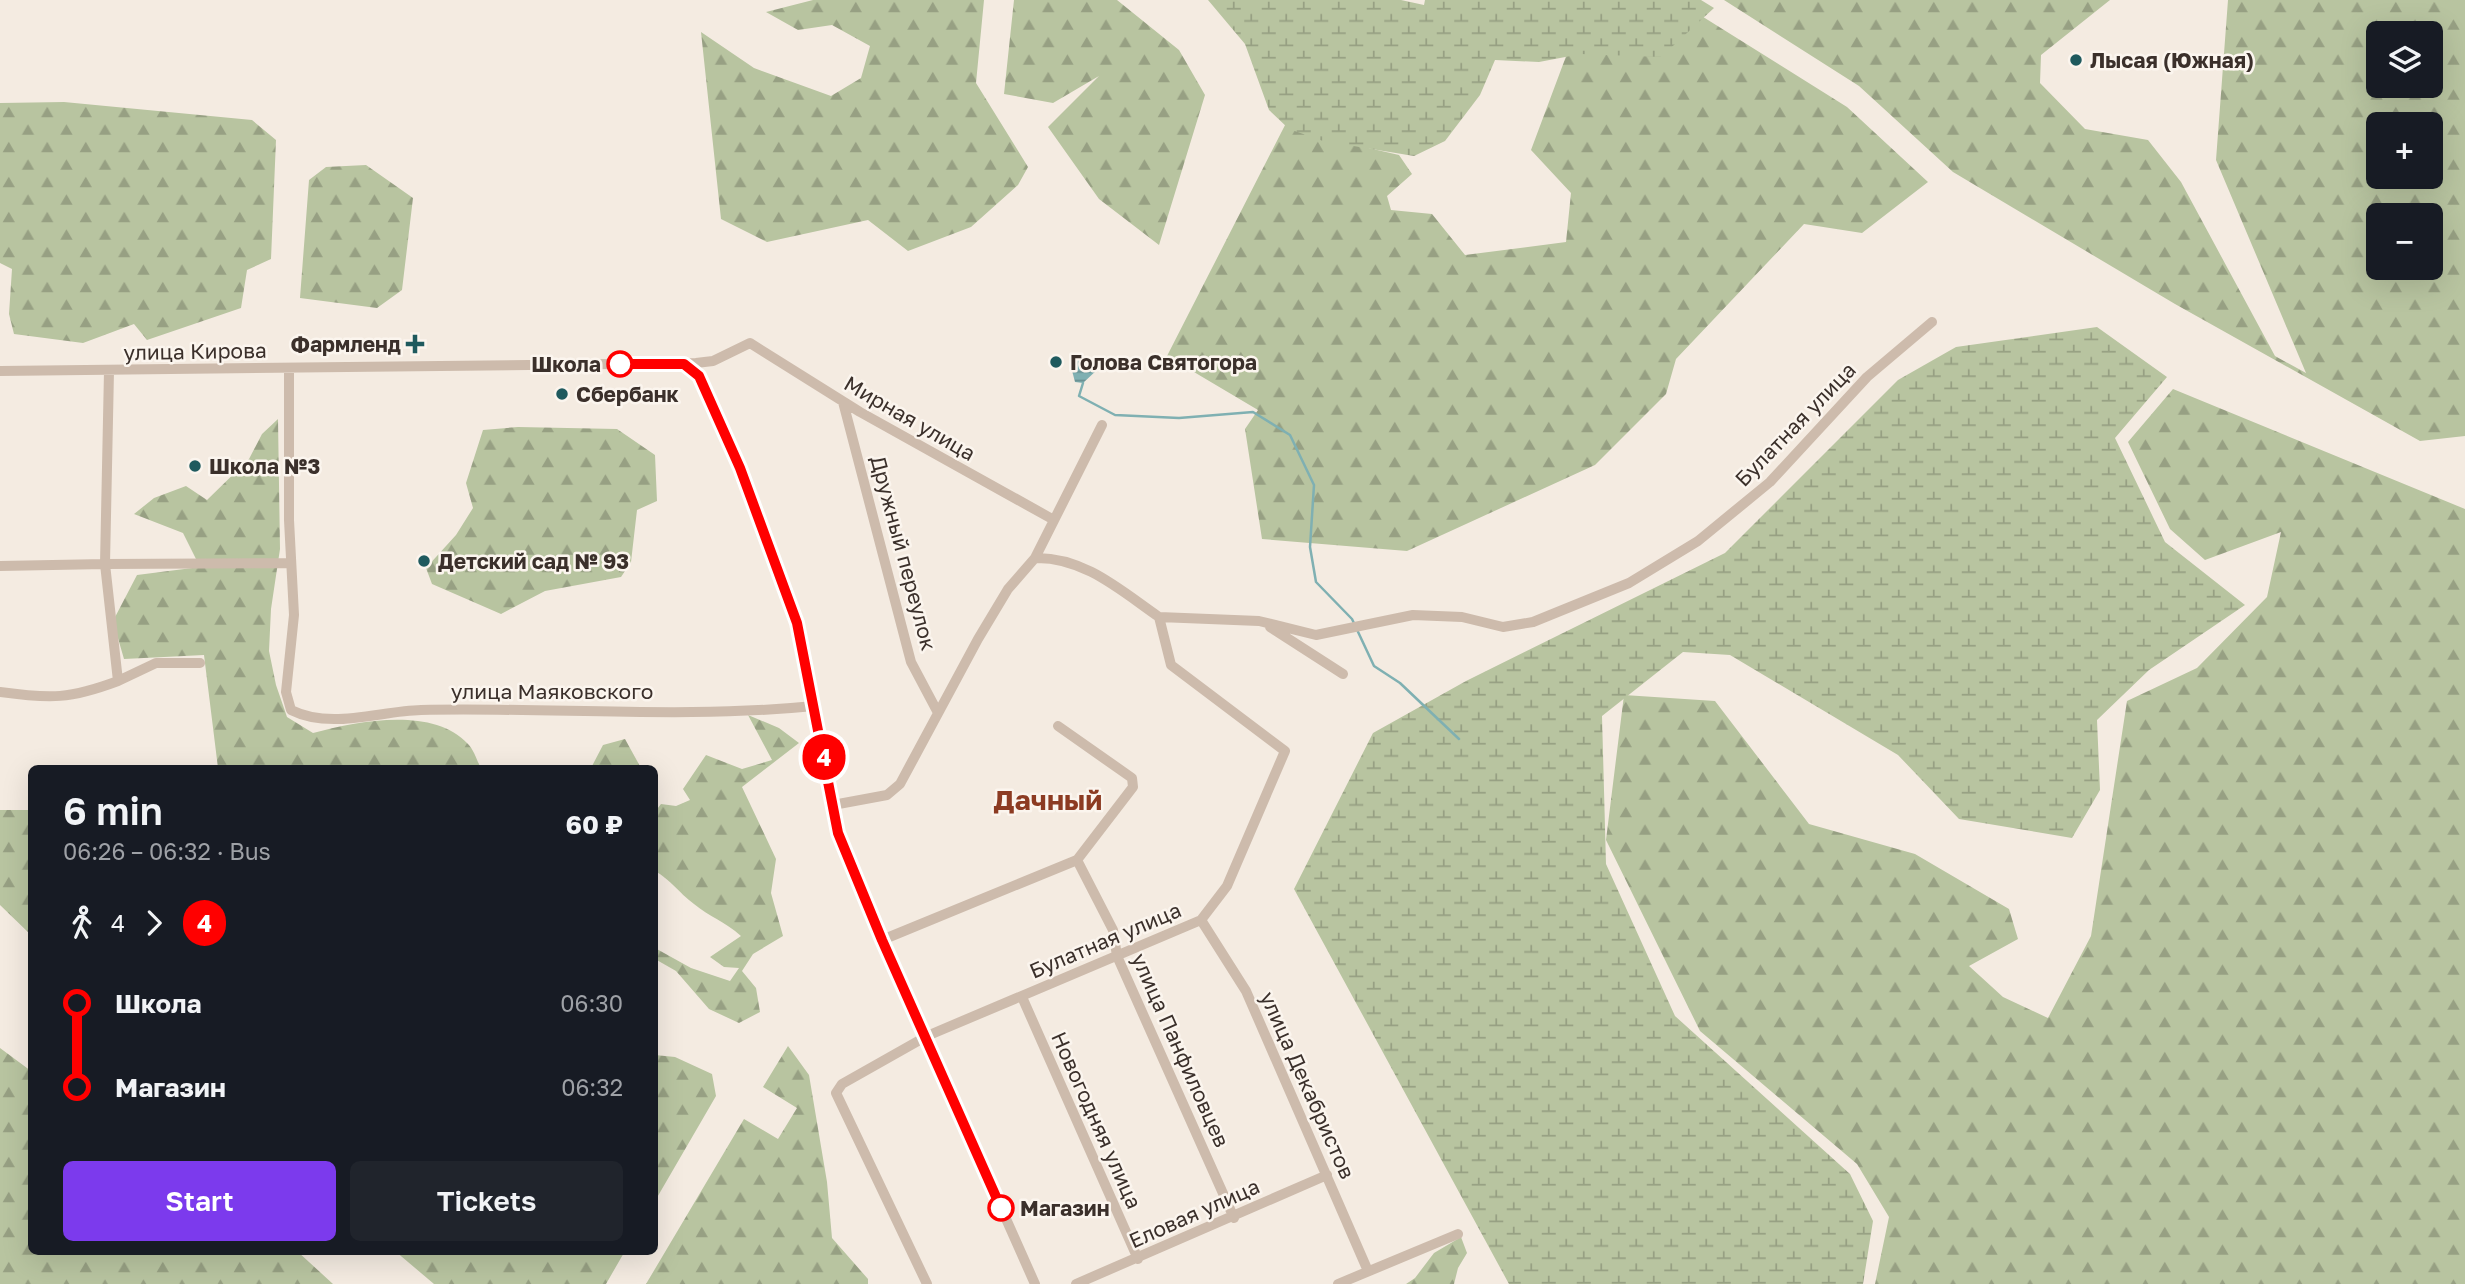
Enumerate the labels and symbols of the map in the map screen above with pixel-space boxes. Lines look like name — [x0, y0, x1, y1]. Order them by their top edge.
place label: Лысая (Южная) — [2090, 47, 2254, 73]
marker: Лысая (Южная) — [2068, 52, 2084, 68]
place label: Фармленд — [290, 331, 401, 357]
marker: Фармленд — [407, 336, 423, 352]
street label: улица Кирова — [123, 337, 267, 365]
place label: Голова Святогора — [1070, 349, 1257, 375]
place label: Школа — [531, 351, 601, 377]
marker: Школа — [607, 351, 633, 377]
marker: Голова Святогора — [1048, 354, 1064, 370]
street label: Булатная улица — [1729, 357, 1861, 491]
street label: Мирная улица — [840, 370, 980, 466]
place label: Сбербанк — [576, 381, 679, 407]
marker: Сбербанк — [554, 386, 570, 402]
place label: Школа №3 — [209, 453, 320, 479]
street label: Дружный переулок — [865, 453, 943, 653]
marker: Школа №3 — [187, 458, 203, 474]
place label: Детский сад № 93 — [438, 548, 629, 574]
marker: Детский сад № 93 — [416, 553, 432, 569]
street label: улица Маяковского — [451, 678, 653, 704]
line badge: 4 — [801, 734, 847, 780]
district label: Дачный — [994, 783, 1102, 816]
street label: Булатная улица — [1025, 896, 1185, 984]
street label: улица Панфиловцев — [1127, 949, 1235, 1151]
street label: улица Декабристов — [1255, 987, 1361, 1183]
street label: Новогодняя улица — [1046, 1027, 1148, 1213]
street label: Еловая улица — [1125, 1173, 1263, 1253]
marker: Магазин — [988, 1195, 1014, 1221]
place label: Магазин — [1020, 1195, 1109, 1221]

